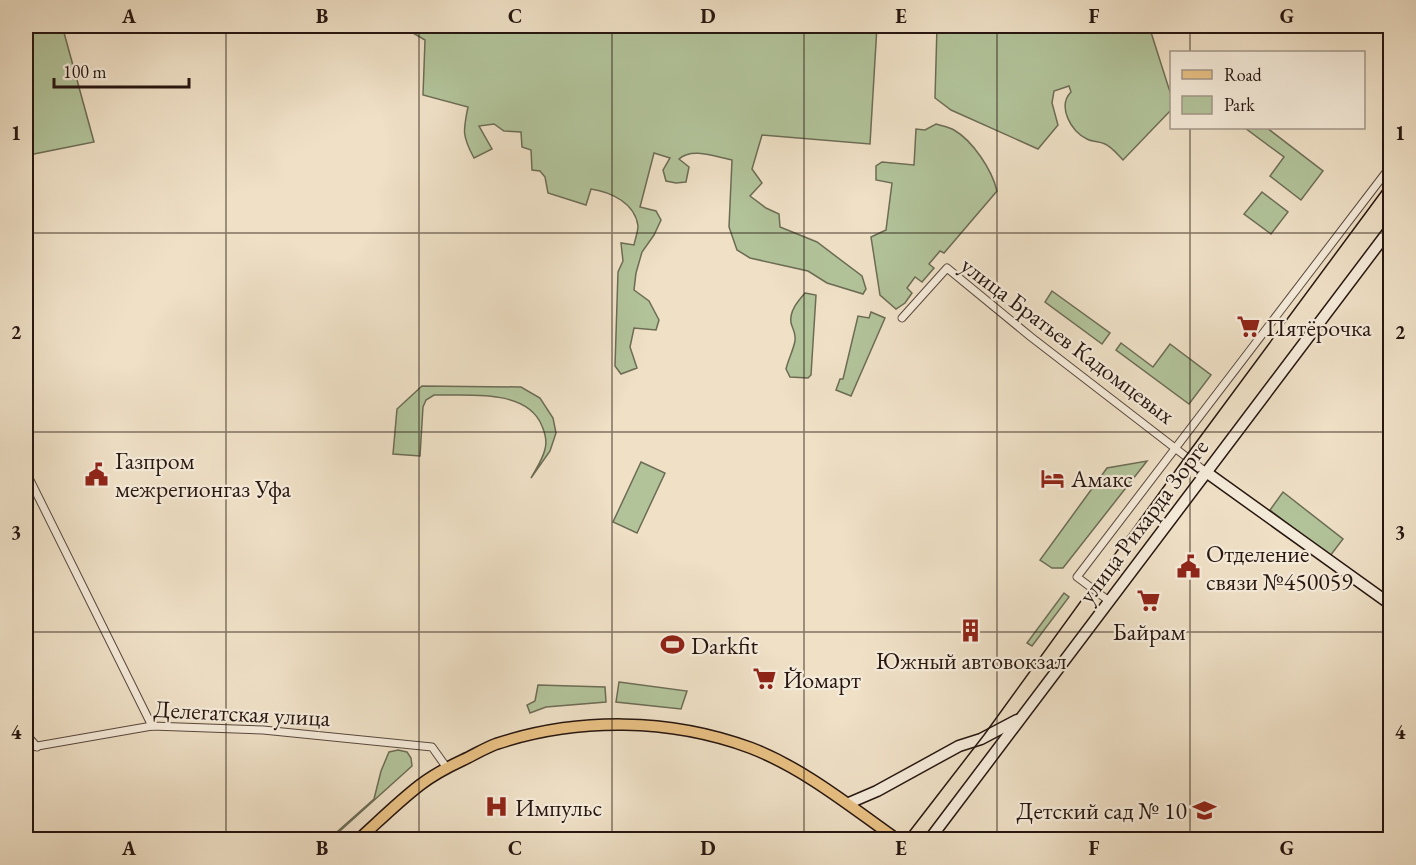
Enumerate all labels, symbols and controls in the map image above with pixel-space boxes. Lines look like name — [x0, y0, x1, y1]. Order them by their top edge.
text: A — [121, 3, 137, 29]
text: B — [316, 3, 328, 29]
text: C — [508, 3, 522, 29]
text: D — [700, 3, 716, 29]
text: E — [895, 3, 907, 29]
text: F — [1089, 3, 1100, 29]
text: G — [1280, 3, 1294, 29]
scale bar — [54, 51, 189, 89]
legend — [1170, 51, 1365, 129]
text: 100 m — [63, 60, 107, 83]
text: Road — [1224, 63, 1263, 86]
text: Park — [1224, 93, 1255, 116]
text: 1 — [11, 120, 21, 146]
text: 1 — [1395, 120, 1405, 146]
street label: улица Братьев Кадомцевых — [955, 249, 1182, 431]
place label: Пятёрочка — [1266, 312, 1372, 343]
supermarket icon: Пятёрочка — [1235, 314, 1261, 340]
text: 2 — [11, 319, 22, 345]
text: 2 — [1395, 319, 1406, 345]
street label: улица Рихарда Зорге — [1071, 433, 1215, 609]
place label: Газпром межрегионгаз Уфа — [115, 445, 291, 504]
public building icon: Газпром межрегионгаз Уфа — [84, 461, 110, 487]
place label: Амакс — [1070, 463, 1133, 494]
hotel icon: Амакс — [1040, 465, 1066, 491]
text: 3 — [11, 519, 21, 545]
text: 3 — [1395, 519, 1405, 545]
place label: Отделение связи №450059 — [1206, 538, 1353, 597]
public building icon: Отделение связи №450059 — [1175, 554, 1201, 580]
supermarket icon: Байрам — [1136, 588, 1162, 614]
place label: Байрам — [1113, 616, 1185, 647]
building icon: Южный автовокзал — [958, 617, 984, 643]
place label: Darkfit — [691, 630, 758, 661]
sports icon: Darkfit — [660, 632, 686, 658]
place label: Южный автовокзал — [875, 645, 1067, 676]
place label: Йомарт — [783, 664, 861, 695]
supermarket icon: Йомарт — [752, 666, 778, 692]
street label: Делегатская улица — [153, 693, 331, 733]
text: 4 — [11, 719, 22, 745]
text: 4 — [1395, 719, 1406, 745]
place label: Импульс — [515, 792, 602, 823]
hospital icon: Импульс — [484, 794, 510, 820]
place label: Детский сад № 10 — [1017, 795, 1187, 826]
school or university icon: Детский сад № 10 — [1192, 797, 1218, 823]
text: A — [121, 835, 137, 861]
text: B — [316, 835, 328, 861]
text: C — [508, 835, 522, 861]
text: D — [700, 835, 716, 861]
text: E — [895, 835, 907, 861]
text: F — [1089, 835, 1100, 861]
text: G — [1280, 835, 1294, 861]

